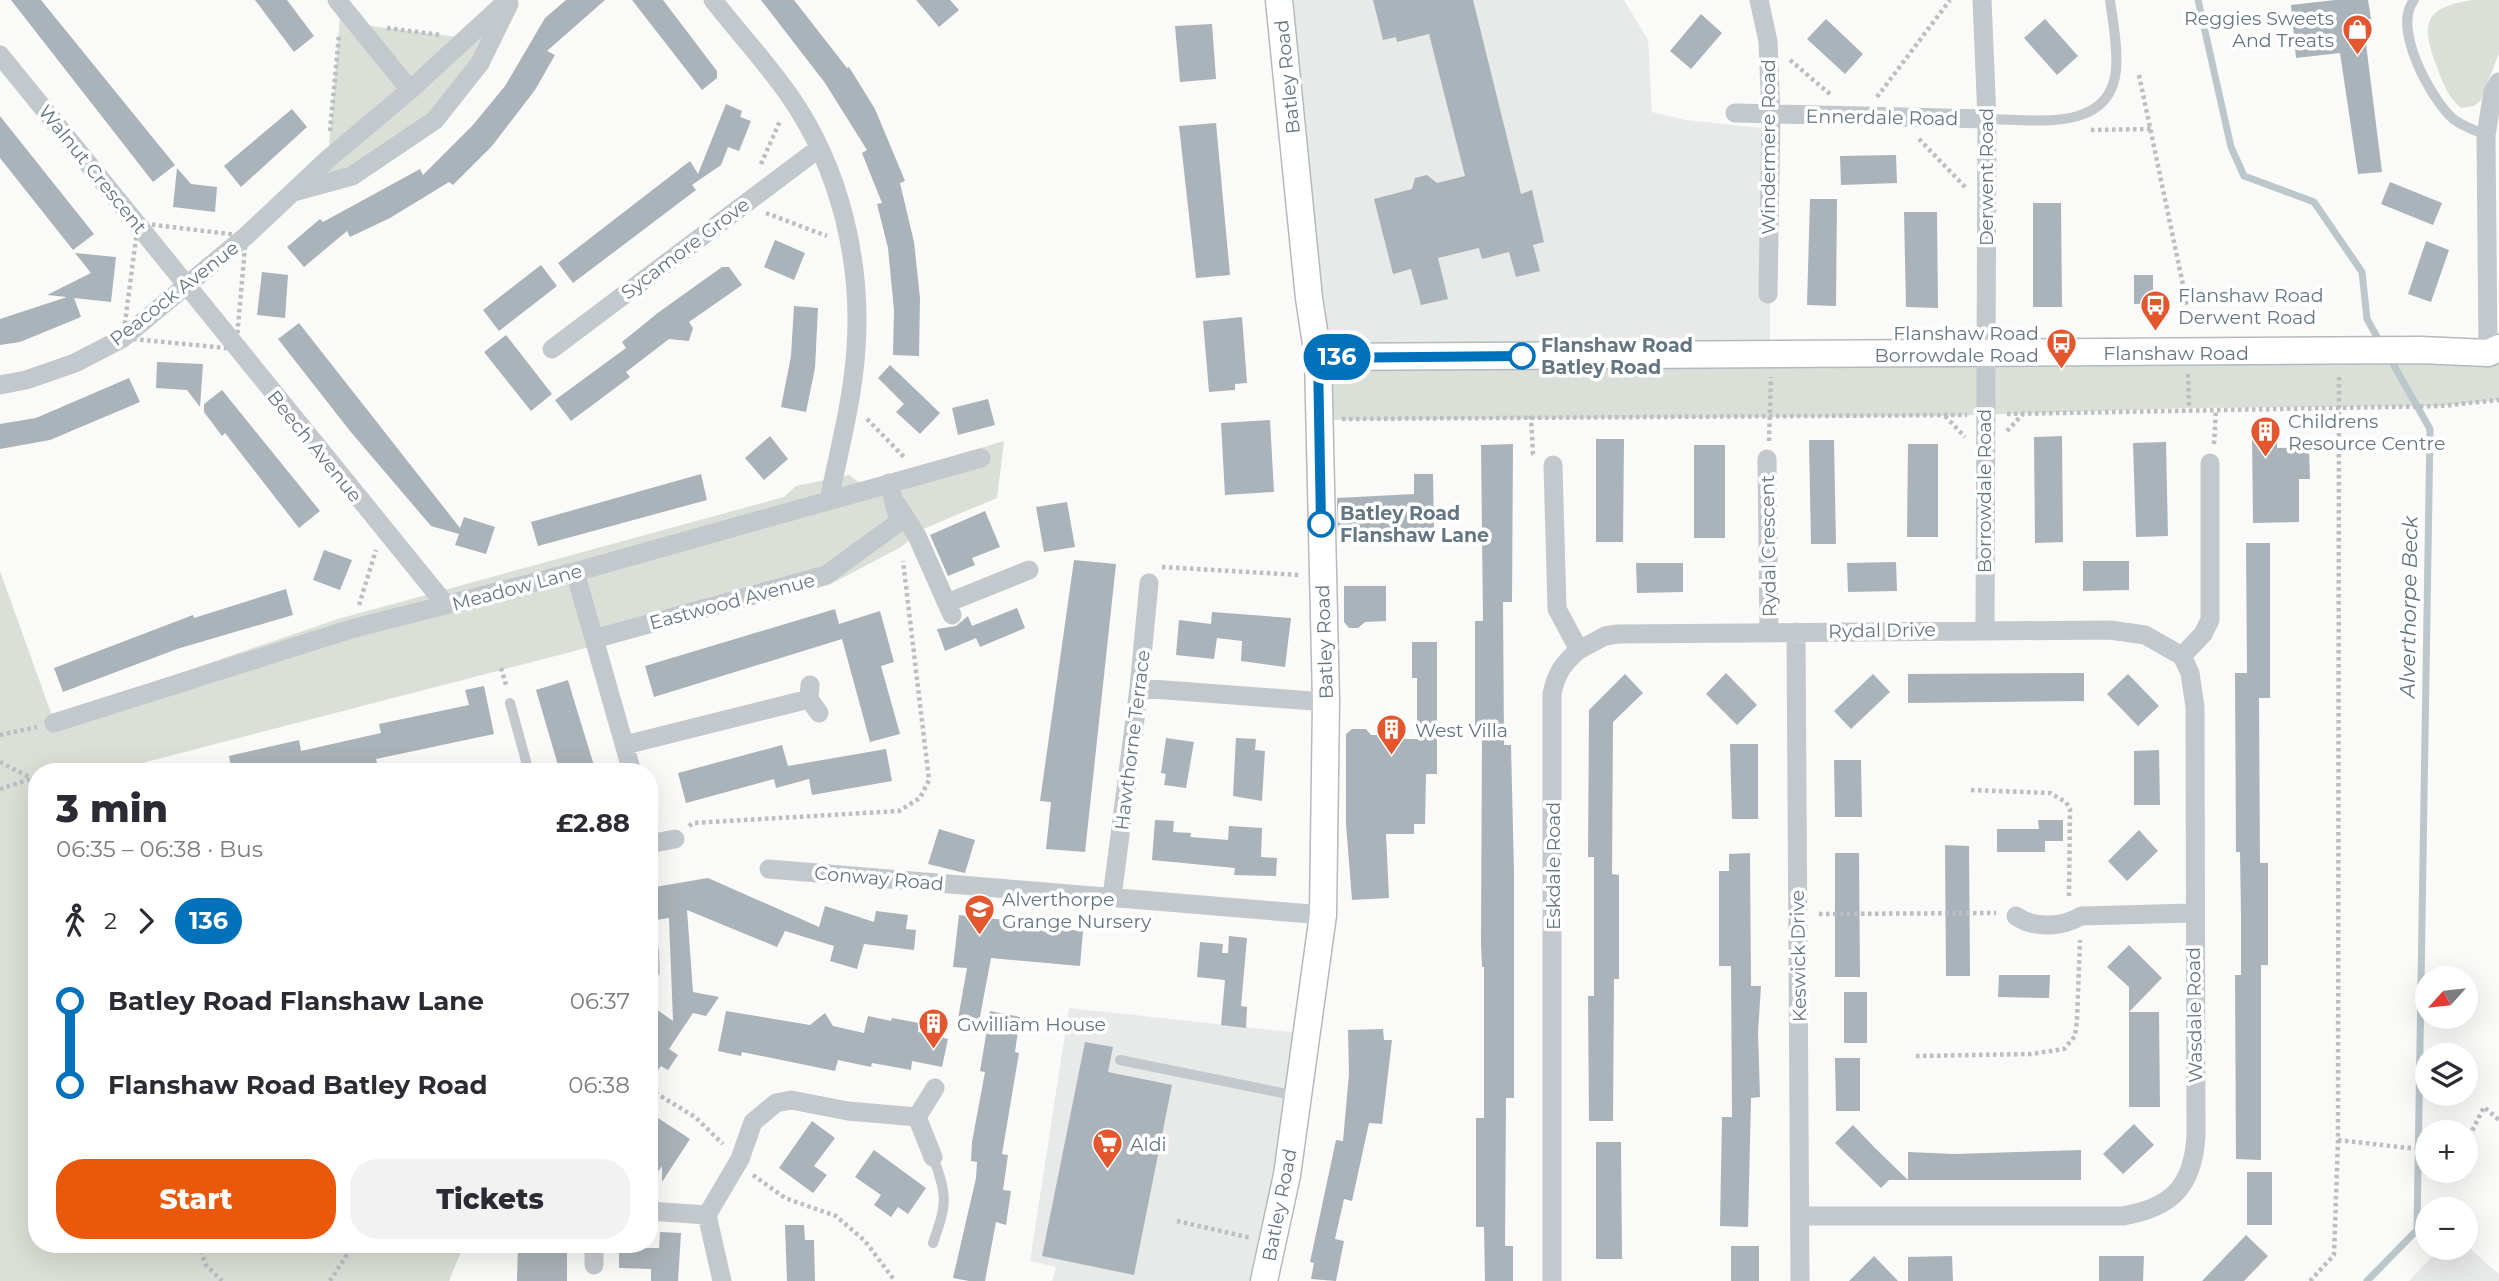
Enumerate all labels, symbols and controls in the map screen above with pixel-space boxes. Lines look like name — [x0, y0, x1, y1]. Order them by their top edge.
place label: Reggies Sweets And Treats — [2184, 7, 2334, 52]
shop icon: Reggies Sweets And Treats — [2340, 12, 2374, 56]
street label: Batley Road — [1270, 19, 1305, 135]
street label: Windermere Road — [1757, 59, 1780, 235]
street label: Walnut Crescent — [34, 100, 152, 238]
street label: Ennerdale Road — [1806, 105, 1958, 130]
street label: Derwent Road — [1975, 108, 1998, 246]
street label: Sycamore Grove — [617, 193, 754, 304]
street label: Peacock Avenue — [105, 236, 243, 351]
place label: Flanshaw Road Derwent Road — [2178, 284, 2324, 329]
bus stop icon: Flanshaw Road Derwent Road — [2138, 289, 2172, 333]
place label: Flanshaw Road Borrowdale Road — [1875, 322, 2039, 367]
bus stop icon: Flanshaw Road Borrowdale Road — [2045, 327, 2079, 371]
line badge: 136 — [1297, 334, 1377, 380]
place label: Flanshaw Road Batley Road — [1541, 334, 1693, 379]
text: 136 — [1318, 342, 1356, 371]
street label: Flanshaw Road — [2103, 342, 2249, 365]
marker: Flanshaw Road Batley Road — [1509, 343, 1535, 369]
street label: Beech Avenue — [262, 386, 367, 507]
street label: Borrowdale Road — [1973, 409, 1996, 573]
place label: Childrens Resource Centre — [2288, 410, 2445, 455]
building icon: Childrens Resource Centre — [2248, 415, 2282, 459]
street label: Rydal Crescent — [1756, 474, 1781, 617]
place label: Batley Road Flanshaw Lane — [1340, 502, 1489, 547]
marker: Batley Road Flanshaw Lane — [1308, 511, 1334, 537]
water label: Alverthorpe Beck — [2394, 514, 2423, 700]
street label: Meadow Lane — [450, 559, 585, 616]
street label: Eastwood Avenue — [647, 568, 817, 635]
street label: Batley Road — [1311, 584, 1338, 700]
street label: Rydal Drive — [1828, 618, 1936, 643]
street label: Hawthorne Terrace — [1110, 649, 1155, 831]
building icon: West Villa — [1375, 713, 1409, 757]
place label: West Villa — [1415, 719, 1508, 742]
text: 3 min — [56, 785, 168, 832]
street label: Eskdale Road — [1542, 802, 1565, 930]
text: £2.88 — [556, 807, 630, 839]
text: 06:35 – 06:38 · Bus — [56, 835, 263, 863]
street label: Conway Road — [813, 861, 945, 896]
place label: Alverthorpe Grange Nursery — [1002, 888, 1152, 933]
street label: Keswick Drive — [1786, 890, 1811, 1022]
school or university icon: Alverthorpe Grange Nursery — [962, 893, 996, 937]
icon: walk — [56, 902, 94, 940]
icon: forward — [127, 902, 165, 940]
text: 136 — [189, 906, 228, 935]
text: 2 — [104, 907, 117, 935]
street label: Wasdale Road — [2182, 947, 2207, 1083]
north arrow — [2415, 966, 2478, 1029]
map controls — [2415, 966, 2478, 1260]
text: Batley Road Flanshaw Lane — [108, 985, 484, 1017]
text: 06:37 — [570, 987, 630, 1015]
building icon: Gwilliam House — [917, 1007, 951, 1051]
place label: Gwilliam House — [957, 1013, 1106, 1036]
button: layers — [2415, 1043, 2478, 1106]
text: Flanshaw Road Batley Road — [108, 1069, 488, 1101]
text: 06:38 — [568, 1071, 630, 1099]
button: + — [2415, 1120, 2478, 1183]
supermarket icon: Aldi — [1090, 1127, 1124, 1171]
place label: Aldi — [1130, 1133, 1167, 1156]
street label: Batley Road — [1257, 1147, 1302, 1264]
button: Start — [56, 1159, 336, 1239]
button: Tickets — [350, 1159, 630, 1239]
button: − — [2415, 1197, 2478, 1260]

